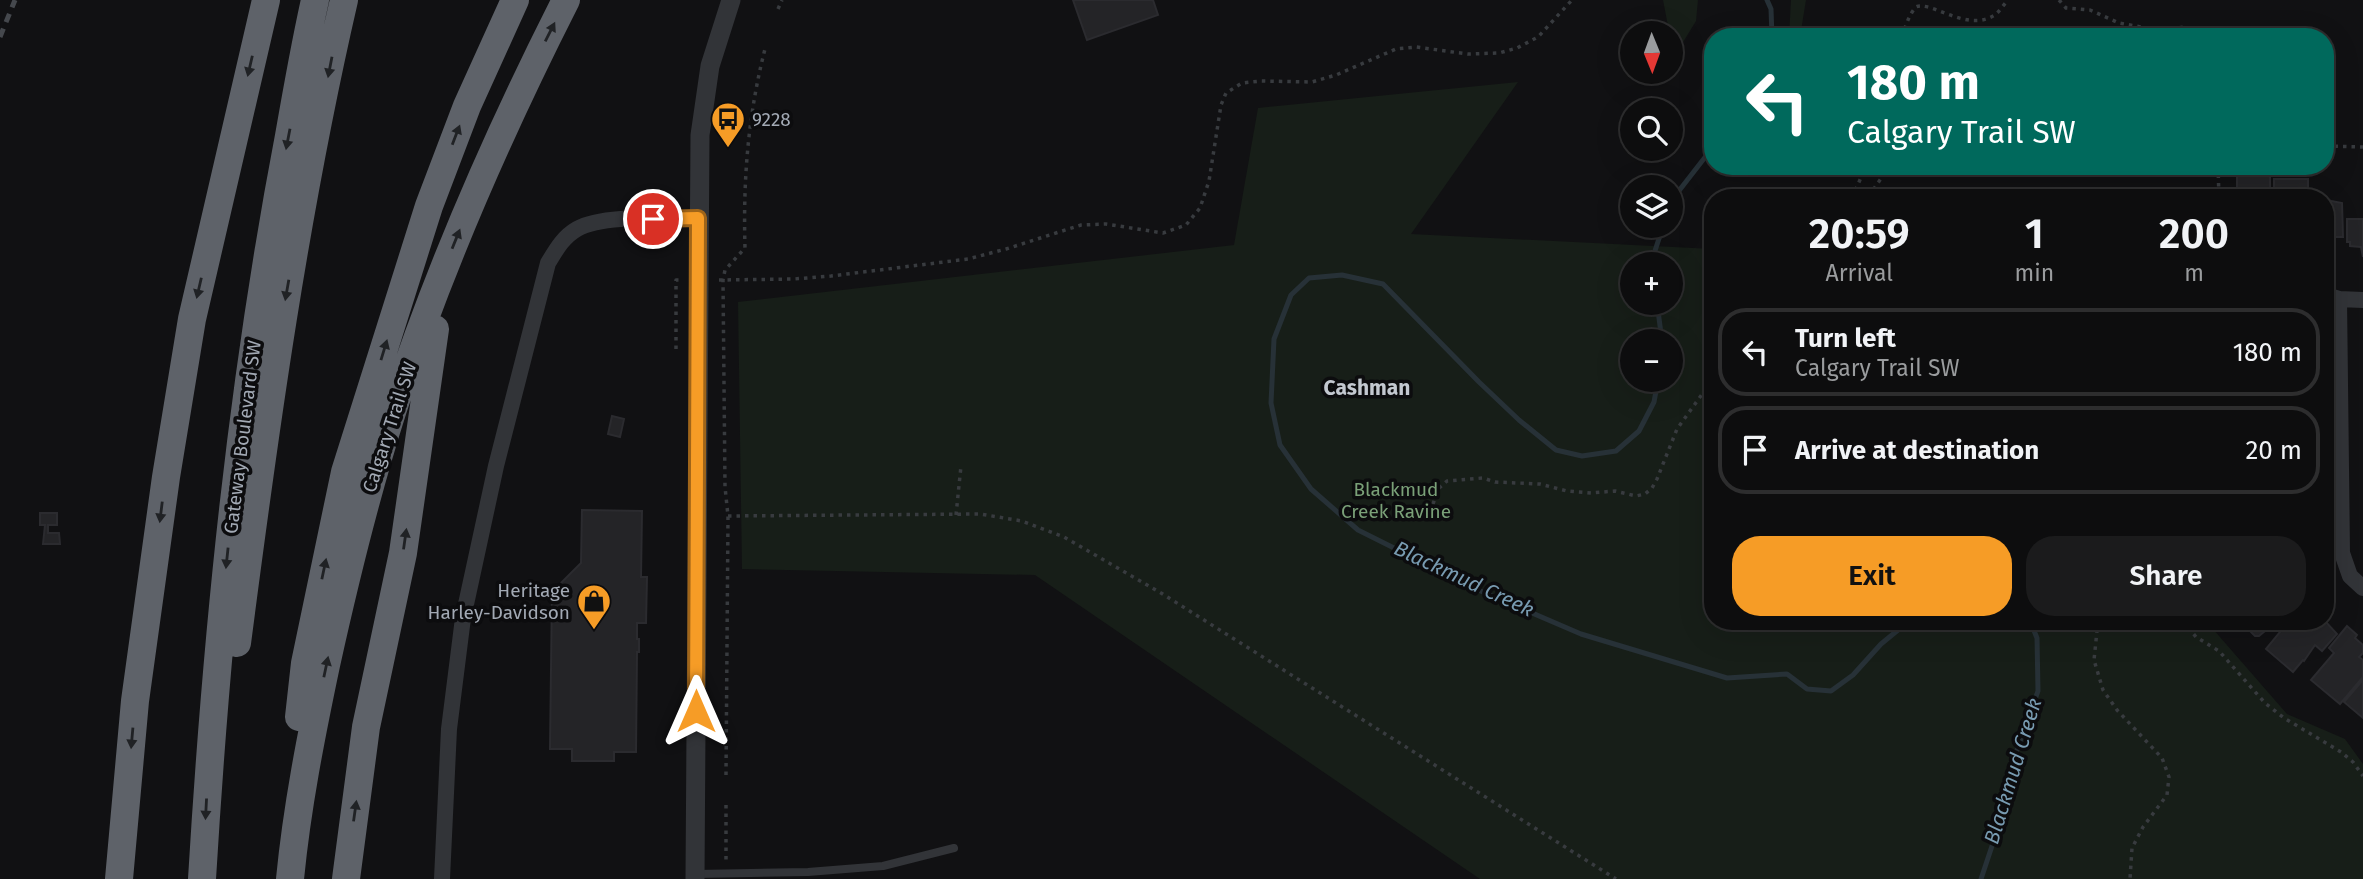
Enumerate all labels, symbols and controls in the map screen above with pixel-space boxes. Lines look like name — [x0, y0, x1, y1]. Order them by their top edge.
north arrow — [1620, 21, 1684, 84]
map controls — [1620, 21, 1683, 392]
one-way arrow — [544, 22, 555, 42]
text: 180 m — [1847, 53, 1980, 112]
one-way arrow — [244, 56, 255, 78]
one-way arrow — [324, 56, 335, 78]
icon: left — [1732, 56, 1823, 147]
button: search — [1620, 98, 1683, 161]
bus stop icon: 9228 — [709, 100, 747, 149]
place label: 9228 — [752, 108, 791, 131]
text: Calgary Trail SW — [1847, 113, 2076, 151]
one-way arrow — [451, 124, 462, 145]
one-way arrow — [282, 128, 293, 150]
button: layers — [1620, 175, 1683, 238]
pin — [623, 189, 683, 249]
icon: arrive — [634, 200, 672, 238]
text: 20:59 — [1809, 209, 1910, 259]
text: 1 — [2025, 209, 2044, 259]
text: 200 — [2159, 209, 2229, 259]
one-way arrow — [450, 229, 462, 249]
button: + — [1620, 252, 1683, 315]
text: Arrival — [1826, 259, 1893, 287]
text: min — [2015, 259, 2054, 287]
text: m — [2184, 259, 2204, 287]
one-way arrow — [193, 277, 204, 299]
one-way arrow — [281, 279, 292, 301]
text: Turn left — [1795, 323, 1896, 354]
button: − — [1620, 329, 1683, 392]
icon: left — [1736, 333, 1774, 371]
text: 180 m — [2233, 337, 2302, 368]
street label: Gateway Boulevard SW — [219, 339, 266, 535]
one-way arrow — [379, 339, 389, 360]
text: Calgary Trail SW — [1795, 354, 1959, 382]
street label: Calgary Trail SW — [358, 359, 421, 495]
district label: Cashman — [1324, 375, 1410, 401]
icon: arrive — [1736, 431, 1774, 469]
text: Arrive at destination — [1795, 435, 2039, 466]
text: 20 m — [2245, 435, 2302, 466]
park label: Blackmud Creek Ravine — [1341, 478, 1451, 523]
one-way arrow — [155, 501, 166, 523]
one-way arrow — [399, 528, 410, 550]
water label: Blackmud Creek — [1390, 535, 1538, 623]
button: Exit — [1732, 536, 2012, 616]
button: Share — [2026, 536, 2306, 616]
one-way arrow — [221, 547, 232, 569]
one-way arrow — [319, 558, 330, 580]
place label: Heritage Harley-Davidson — [428, 579, 570, 624]
shop icon: Heritage Harley-Davidson — [575, 582, 613, 631]
one-way arrow — [320, 656, 331, 678]
position arrow — [659, 674, 733, 748]
water label: Blackmud Creek — [1978, 695, 2048, 847]
one-way arrow — [126, 727, 137, 749]
one-way arrow — [201, 798, 212, 820]
one-way arrow — [349, 800, 360, 822]

